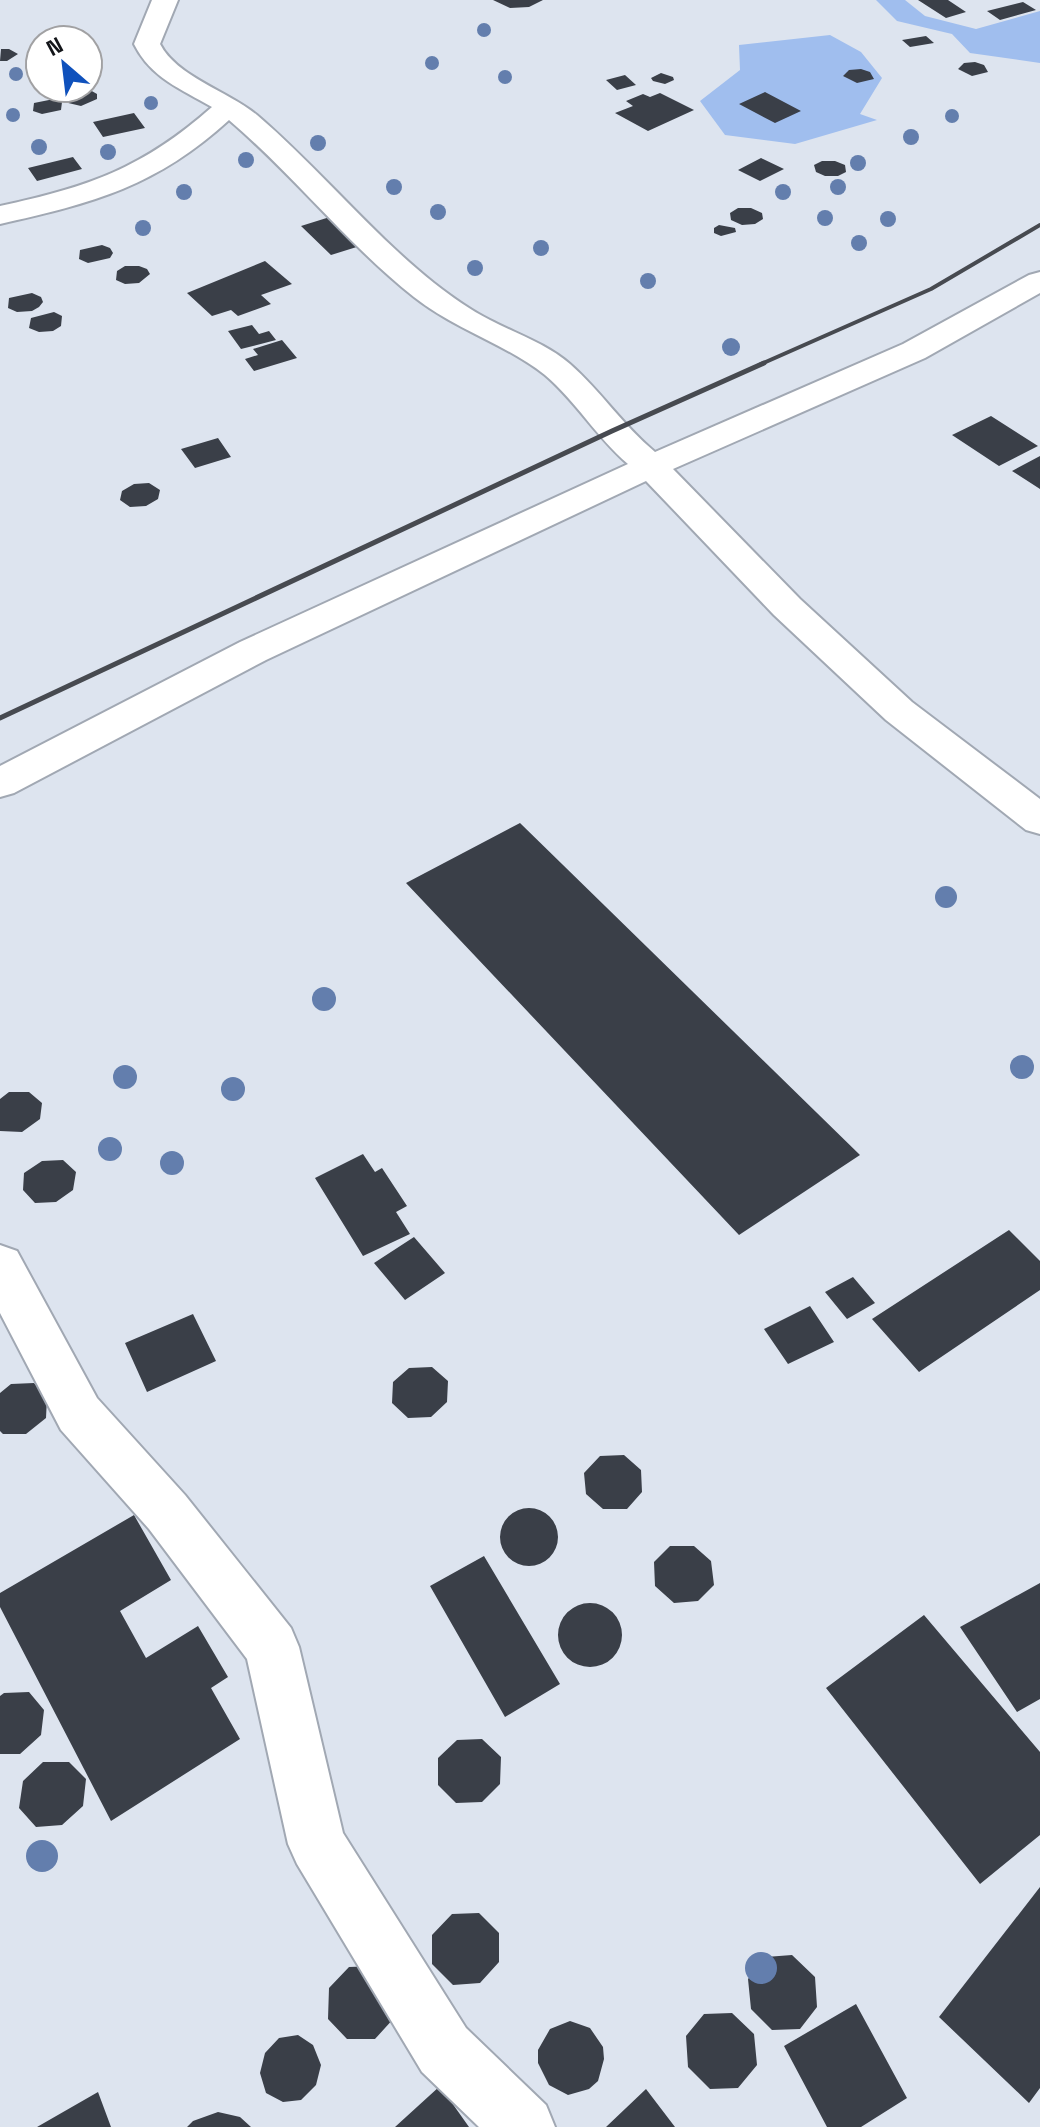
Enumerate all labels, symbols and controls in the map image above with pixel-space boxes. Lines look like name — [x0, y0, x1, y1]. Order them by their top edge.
north arrow — [24, 24, 104, 104]
text: N — [42, 31, 68, 62]

